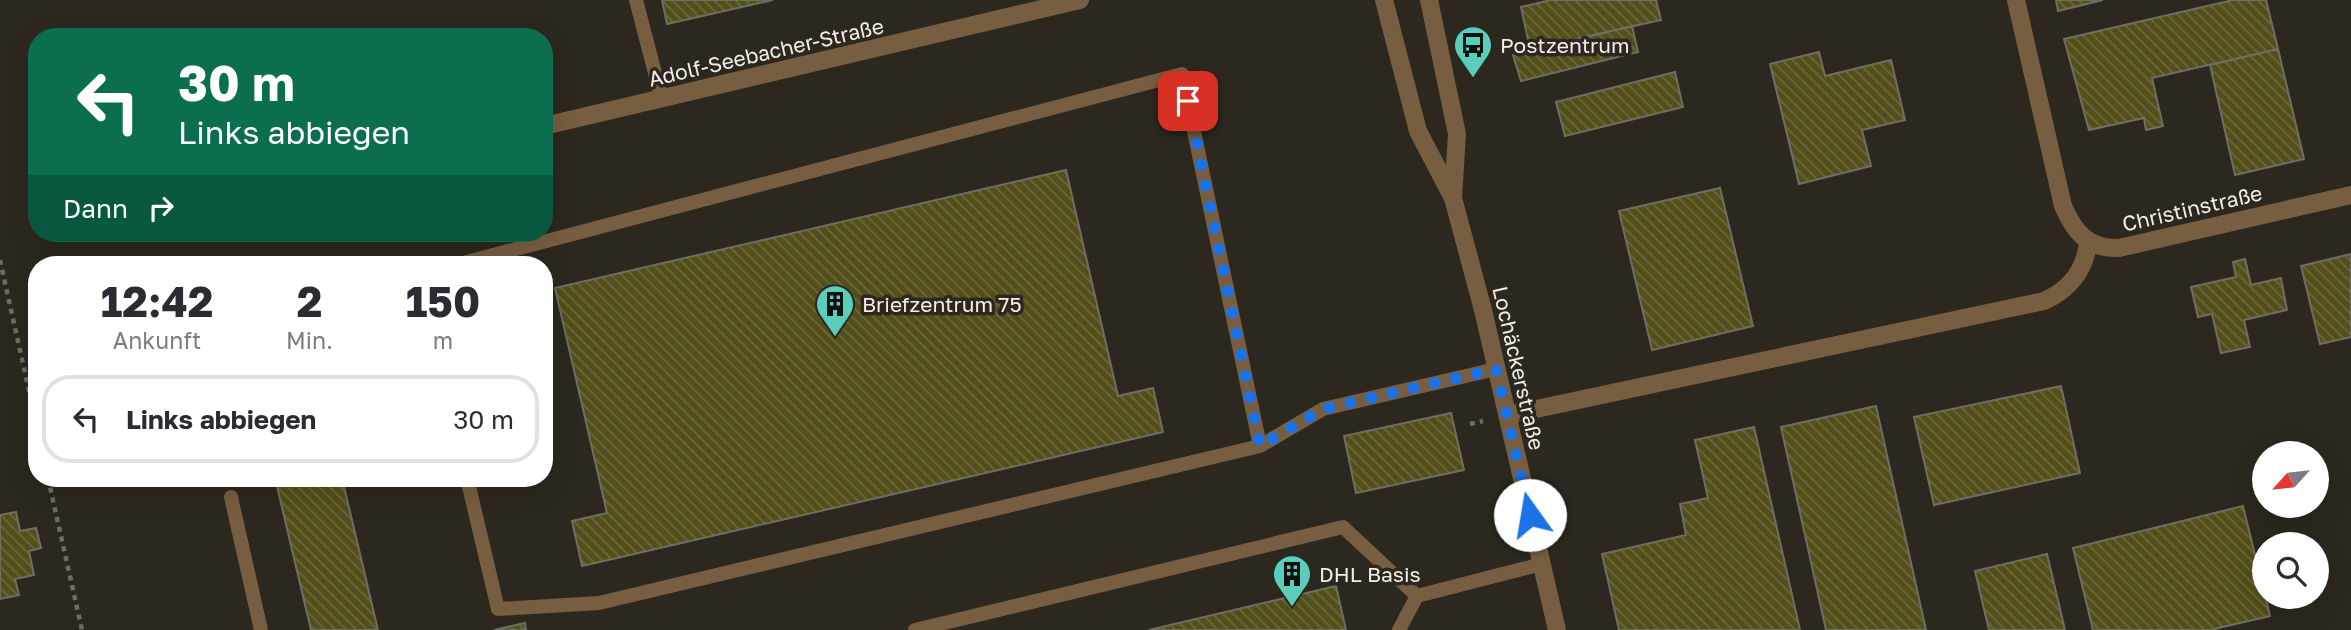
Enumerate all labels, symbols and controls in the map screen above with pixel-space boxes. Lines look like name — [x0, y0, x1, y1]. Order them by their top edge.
street label: Adolf-Seebacher-Straße — [646, 12, 886, 92]
bus stop icon: Postzentrum — [1452, 24, 1494, 79]
place label: Postzentrum — [1500, 32, 1630, 58]
text: 30 m — [178, 53, 295, 112]
icon: left — [63, 56, 154, 147]
pin — [1158, 71, 1218, 131]
icon: arrive — [1169, 82, 1207, 120]
text: Links abbiegen — [178, 113, 410, 151]
street label: Christinstraße — [2119, 179, 2265, 237]
icon: right — [142, 189, 180, 227]
text: Dann — [63, 193, 128, 224]
text: 12:42 — [101, 276, 213, 326]
text: 2 — [297, 276, 322, 326]
text: 150 — [406, 276, 480, 326]
building icon: Briefzentrum 75 — [814, 283, 856, 338]
street label: Lochäckerstraße — [1487, 283, 1551, 453]
place label: Briefzentrum 75 — [862, 291, 1022, 317]
text: Ankunft — [113, 326, 201, 354]
text: Min. — [286, 326, 333, 354]
text: m — [433, 326, 453, 354]
icon: left — [67, 400, 105, 438]
text: Links abbiegen — [126, 404, 316, 435]
text: 30 m — [453, 404, 514, 435]
north arrow — [2252, 441, 2329, 518]
map controls — [2252, 441, 2329, 609]
position arrow — [1493, 478, 1567, 552]
button: search — [2252, 532, 2329, 609]
building icon: DHL Basis — [1271, 553, 1313, 608]
place label: DHL Basis — [1319, 561, 1421, 587]

